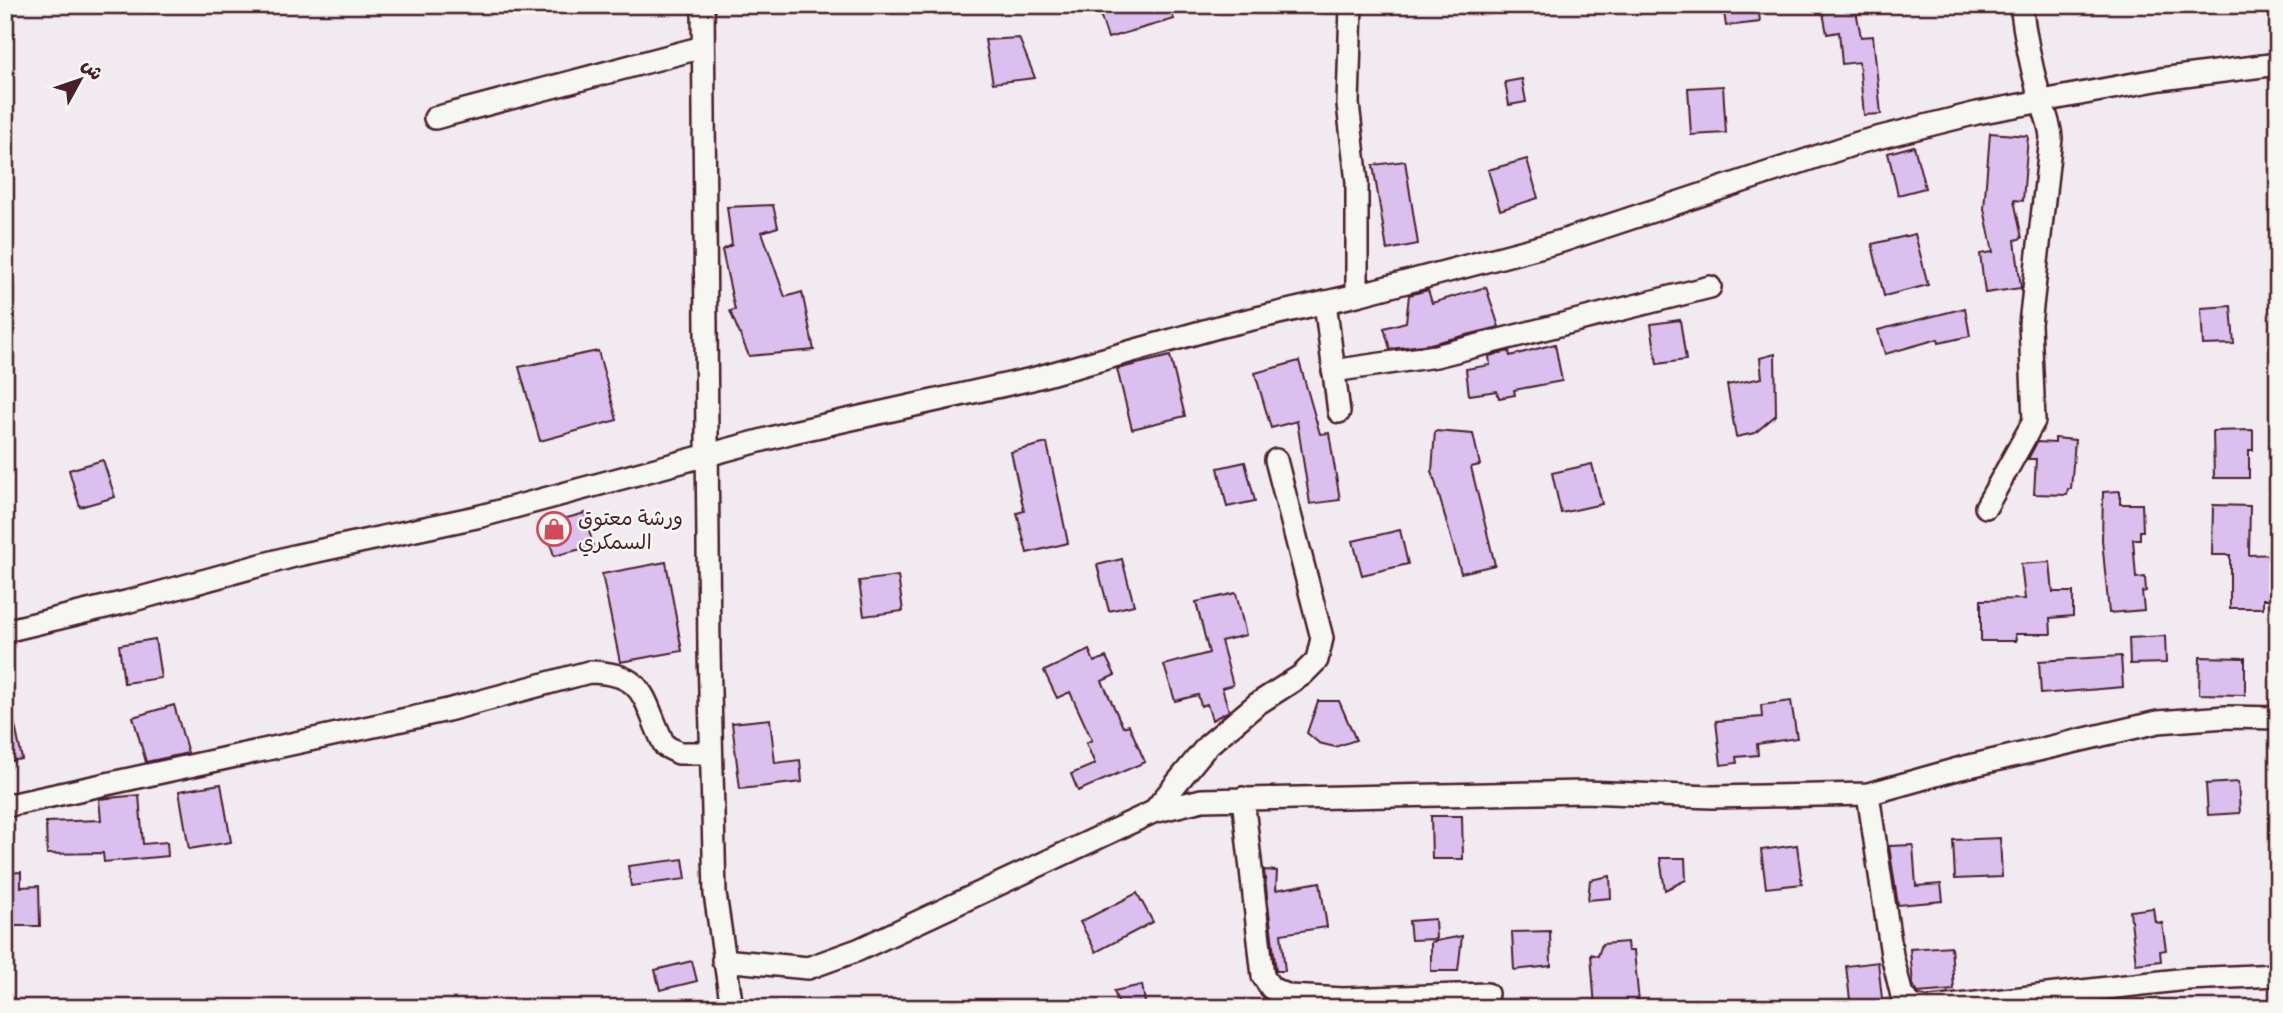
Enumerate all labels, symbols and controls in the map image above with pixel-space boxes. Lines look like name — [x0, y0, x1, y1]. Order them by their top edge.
north arrow — [46, 46, 116, 116]
text: ش — [77, 53, 109, 85]
place label: ورشة معتوق السمكري — [578, 504, 683, 557]
shop icon: ورشة معتوق السمكري — [535, 510, 573, 548]

